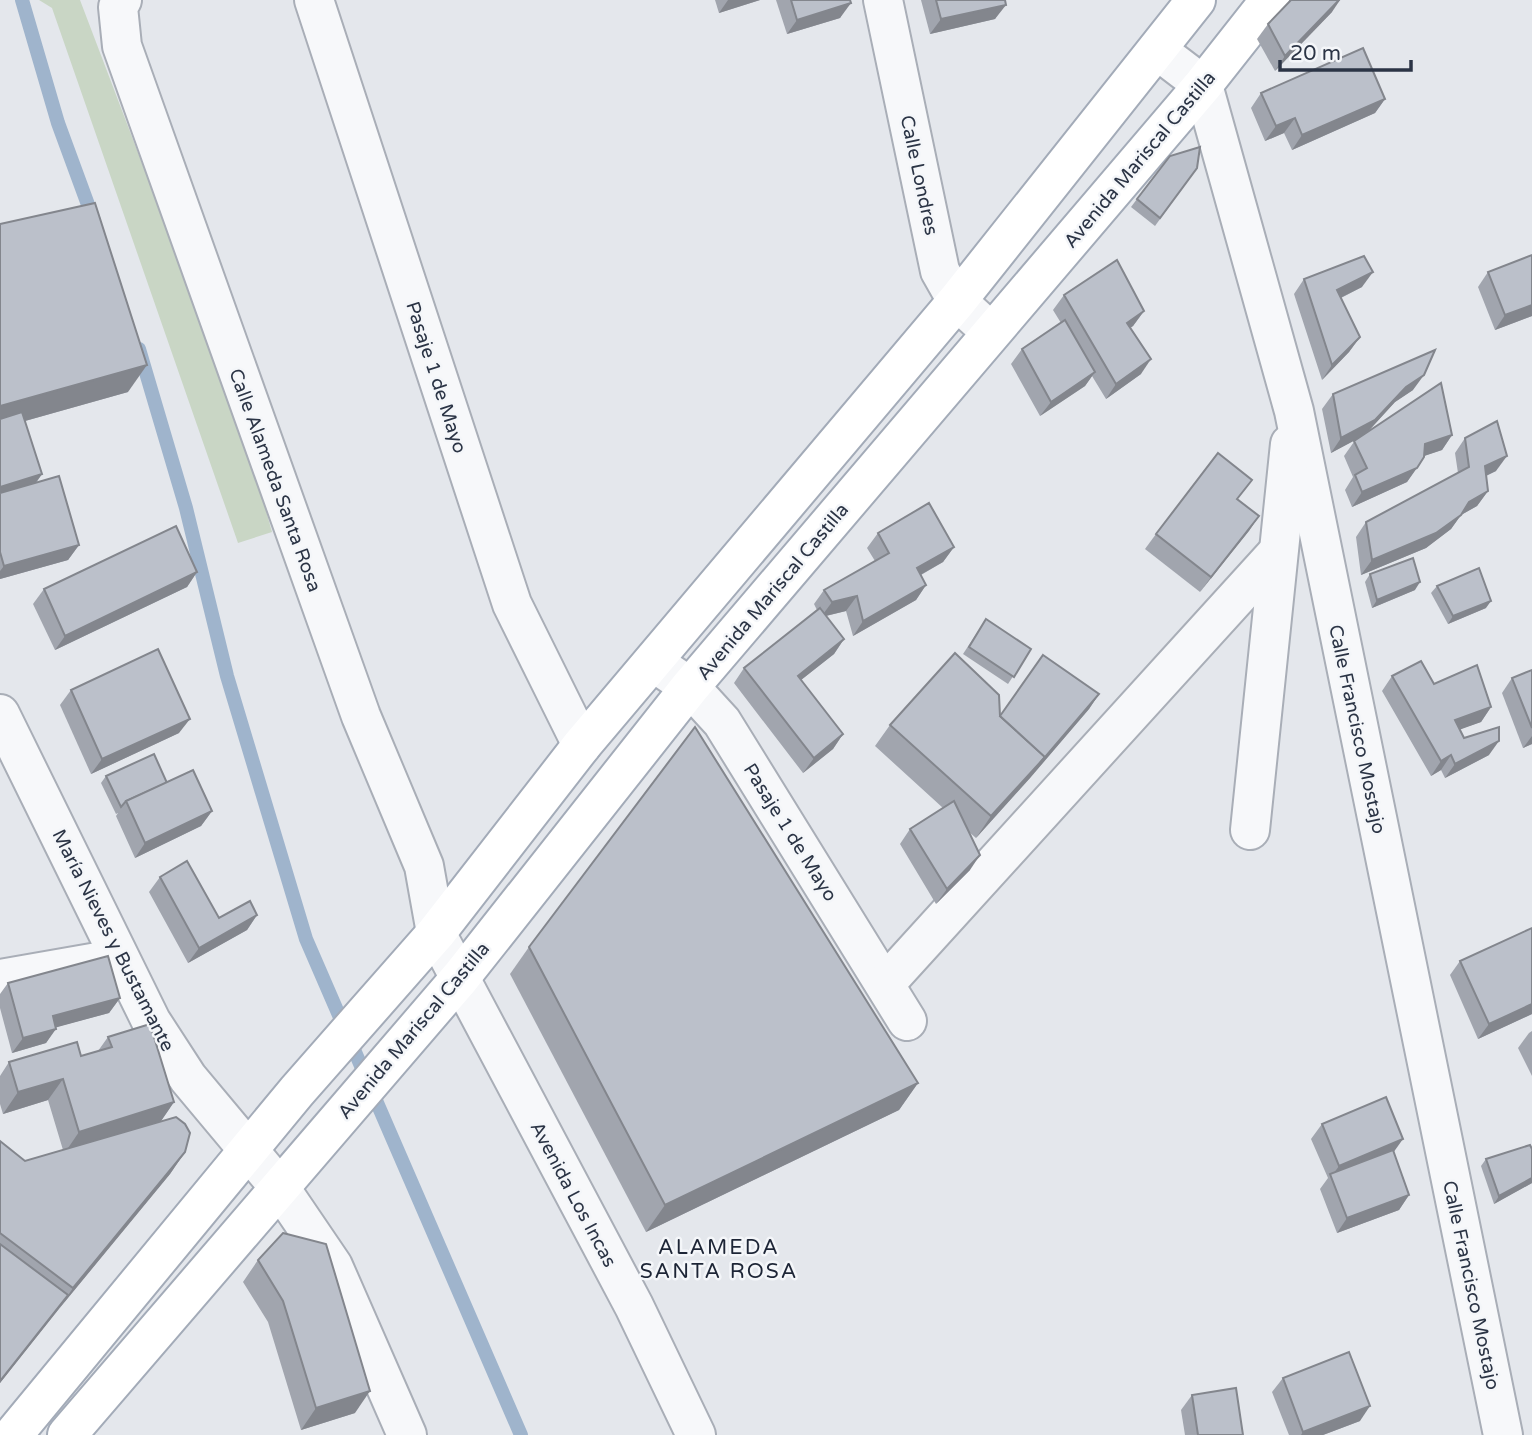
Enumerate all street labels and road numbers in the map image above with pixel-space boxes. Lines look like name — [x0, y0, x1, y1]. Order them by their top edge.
street label: Avenida Mariscal Castilla — [1059, 67, 1220, 252]
street label: Calle Londres — [896, 113, 942, 237]
street label: Pasaje 1 de Mayo — [401, 299, 471, 456]
street label: Calle Alameda Santa Rosa — [224, 366, 326, 595]
street label: Avenida Mariscal Castilla — [692, 499, 853, 684]
street label: Calle Francisco Mostajo — [1324, 623, 1390, 836]
street label: Pasaje 1 de Mayo — [739, 760, 841, 905]
street label: María Nieves y Bustamante — [47, 826, 179, 1055]
street label: Avenida Mariscal Castilla — [333, 938, 494, 1123]
street label: Avenida Los Incas — [526, 1118, 621, 1271]
street label: Calle Francisco Mostajo — [1438, 1179, 1504, 1392]

